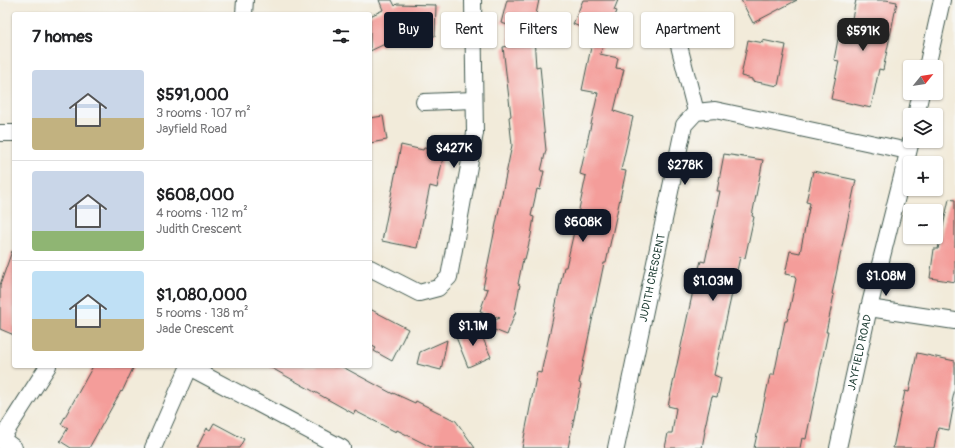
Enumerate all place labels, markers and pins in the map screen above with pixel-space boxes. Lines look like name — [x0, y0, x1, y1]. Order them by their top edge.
pin: $591K — [835, 18, 891, 52]
pin: $427K — [426, 135, 482, 169]
pin: $278K — [657, 152, 713, 186]
pin: $608K — [555, 209, 611, 243]
pin: $1.08M — [853, 263, 919, 297]
pin: $1.03M — [680, 268, 746, 302]
pin: $1.1M — [445, 313, 501, 347]

